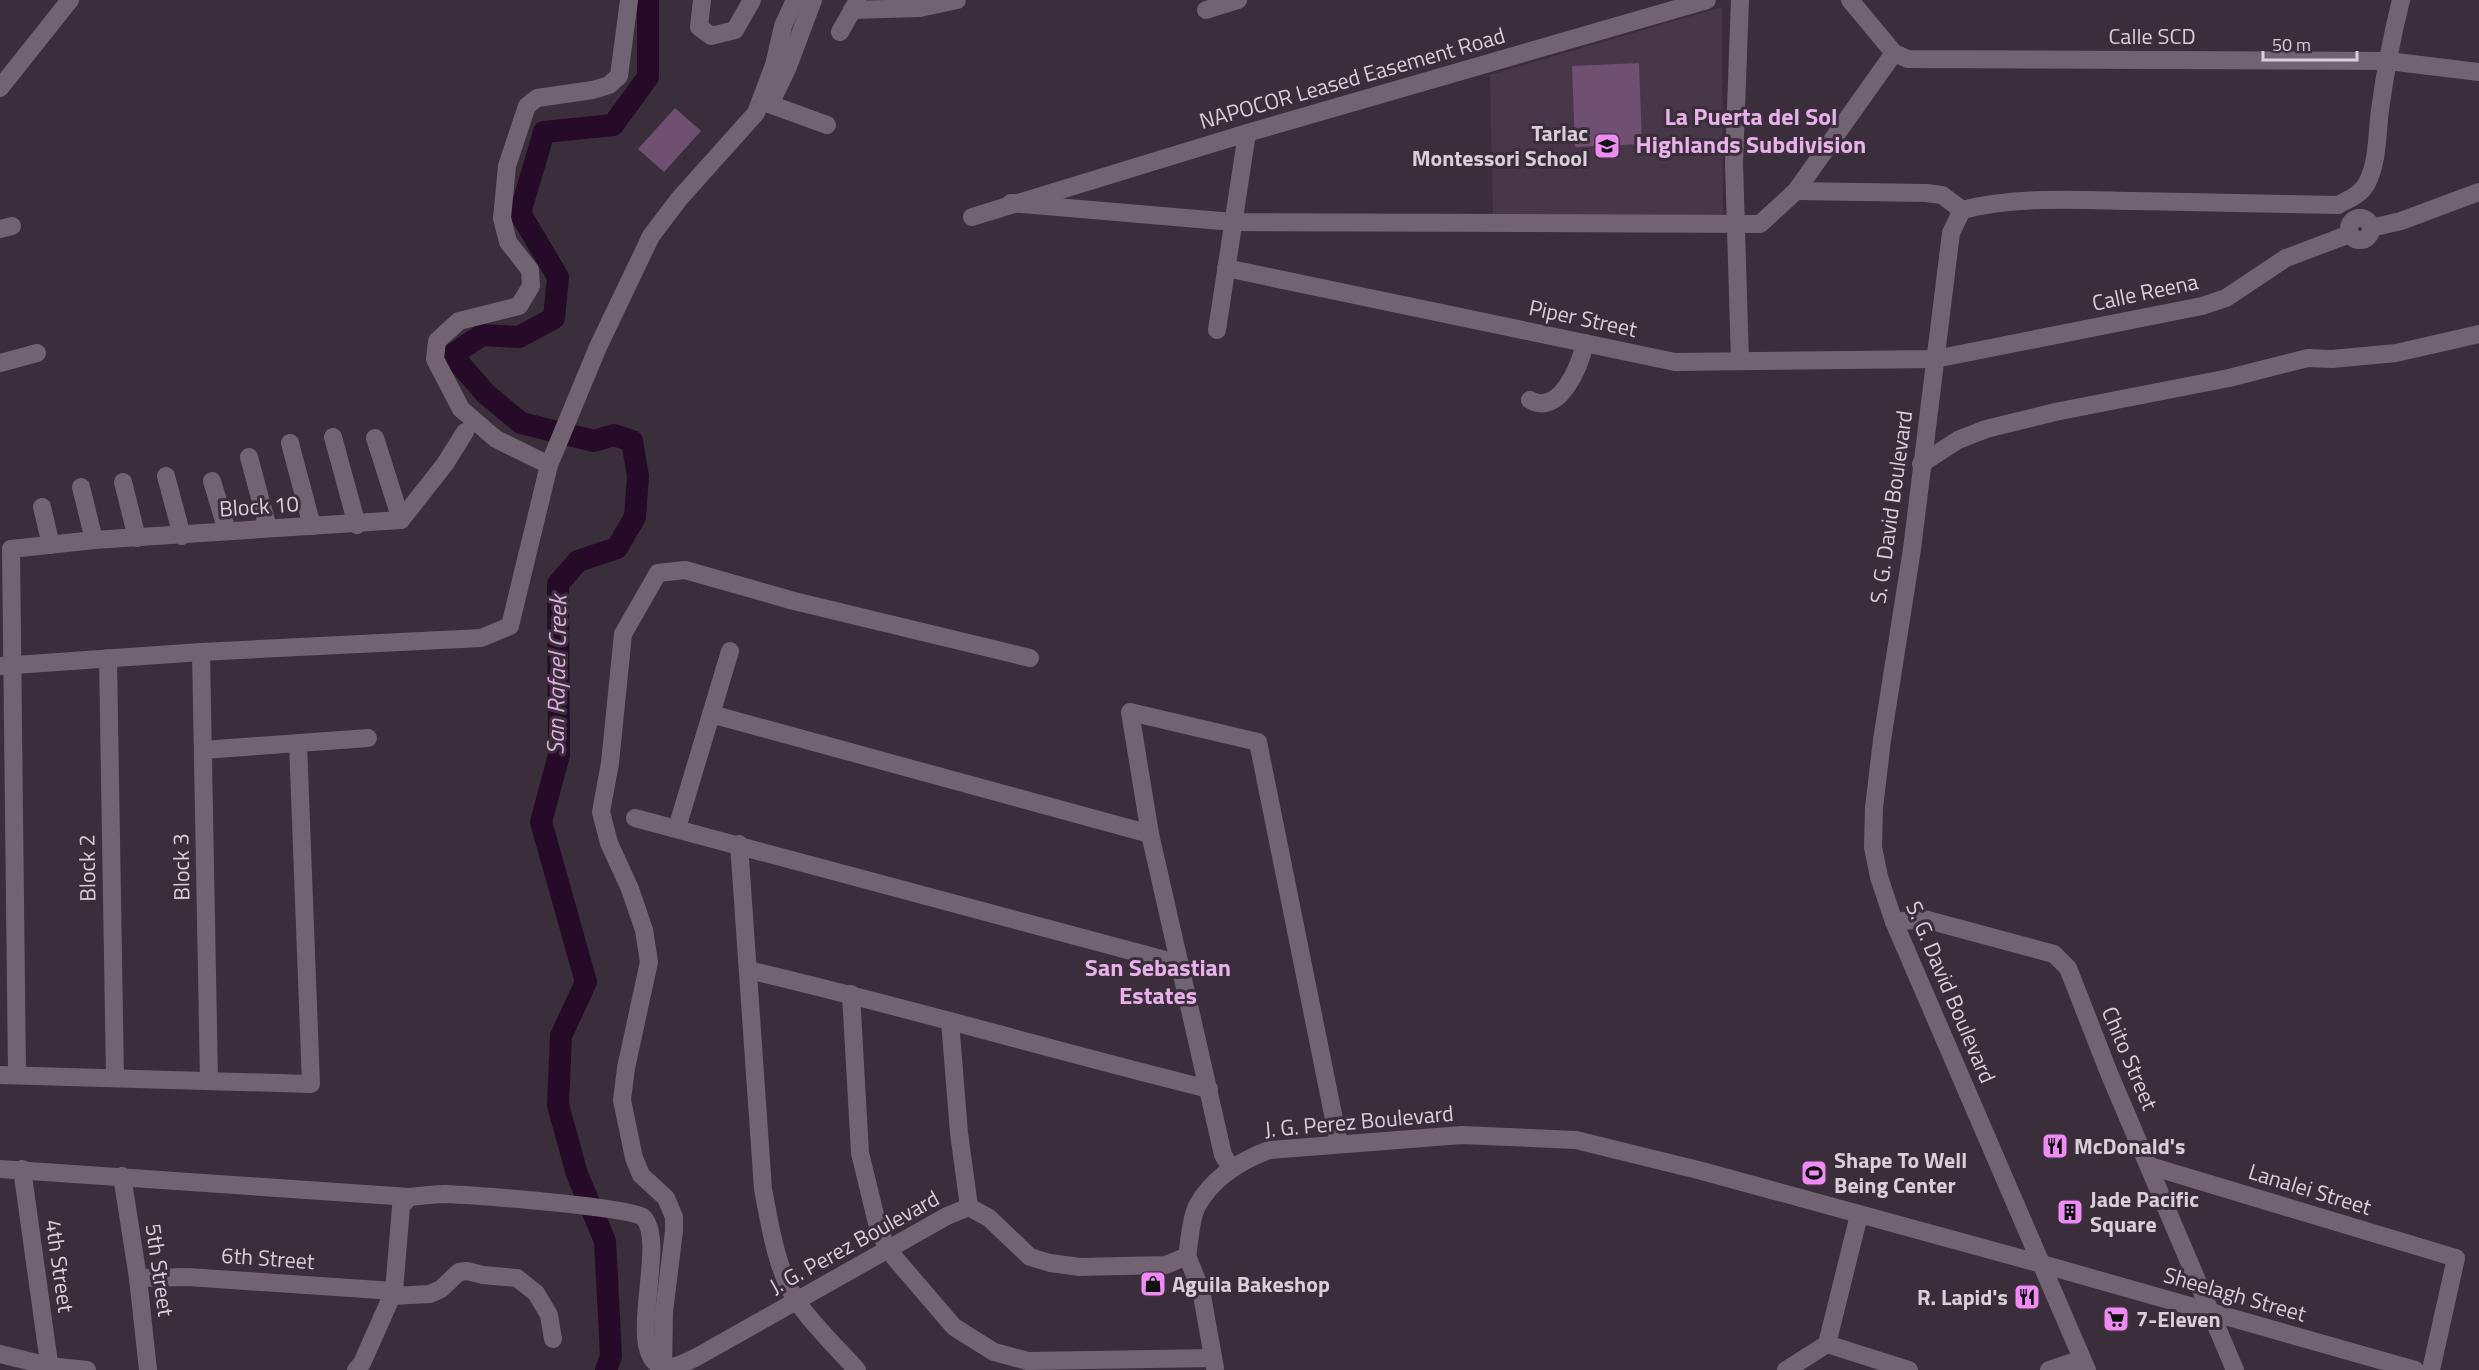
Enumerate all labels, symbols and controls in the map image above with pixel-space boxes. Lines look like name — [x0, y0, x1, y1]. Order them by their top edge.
street label: NAPOCOR Leased Easement Road — [1195, 18, 1509, 138]
street label: Calle SCD — [2108, 19, 2196, 53]
scale bar — [2263, 24, 2358, 62]
text: 50 m — [2272, 31, 2311, 58]
district label: La Puerta del Sol Highlands Subdivision — [1636, 98, 1866, 162]
place label: Tarlac Montessori School — [1412, 116, 1588, 175]
school or university icon: Tarlac Montessori School — [1592, 131, 1622, 161]
street label: Calle Reena — [2089, 264, 2201, 320]
street label: Piper Street — [1526, 290, 1640, 346]
street label: S. G. David Boulevard — [1861, 408, 1921, 606]
street label: Block 10 — [218, 486, 300, 526]
water label: San Rafael Creek — [537, 592, 575, 755]
street label: Block 3 — [163, 833, 199, 901]
street label: Block 2 — [69, 834, 105, 902]
street label: S. G. David Boulevard — [1897, 896, 2005, 1088]
district label: San Sebastian Estates — [1085, 949, 1231, 1013]
street label: Chito Street — [2093, 1001, 2167, 1115]
street label: J. G. Perez Boulevard — [1263, 1096, 1455, 1146]
place label: McDonald's — [2074, 1129, 2185, 1163]
restaurant icon: McDonald's — [2040, 1131, 2070, 1161]
place label: Shape To Well Being Center — [1834, 1143, 1967, 1202]
street label: Lanalei Street — [2244, 1154, 2376, 1224]
sports icon: Shape To Well Being Center — [1799, 1158, 1829, 1188]
street label: J. G. Perez Boulevard — [763, 1181, 945, 1303]
place label: Jade Pacific Square — [2090, 1182, 2199, 1241]
building icon: Jade Pacific Square — [2055, 1197, 2085, 1227]
street label: 4th Street — [37, 1217, 83, 1315]
street label: 5th Street — [137, 1221, 183, 1319]
street label: 6th Street — [220, 1238, 316, 1278]
street label: Sheelagh Street — [2160, 1257, 2310, 1331]
place label: Aguila Bakeshop — [1172, 1267, 1330, 1301]
shop icon: Aguila Bakeshop — [1138, 1269, 1168, 1299]
place label: R. Lapid's — [1917, 1280, 2008, 1314]
restaurant icon: R. Lapid's — [2012, 1282, 2042, 1312]
place label: 7-Eleven — [2136, 1302, 2221, 1336]
supermarket icon: 7-Eleven — [2101, 1304, 2131, 1334]

